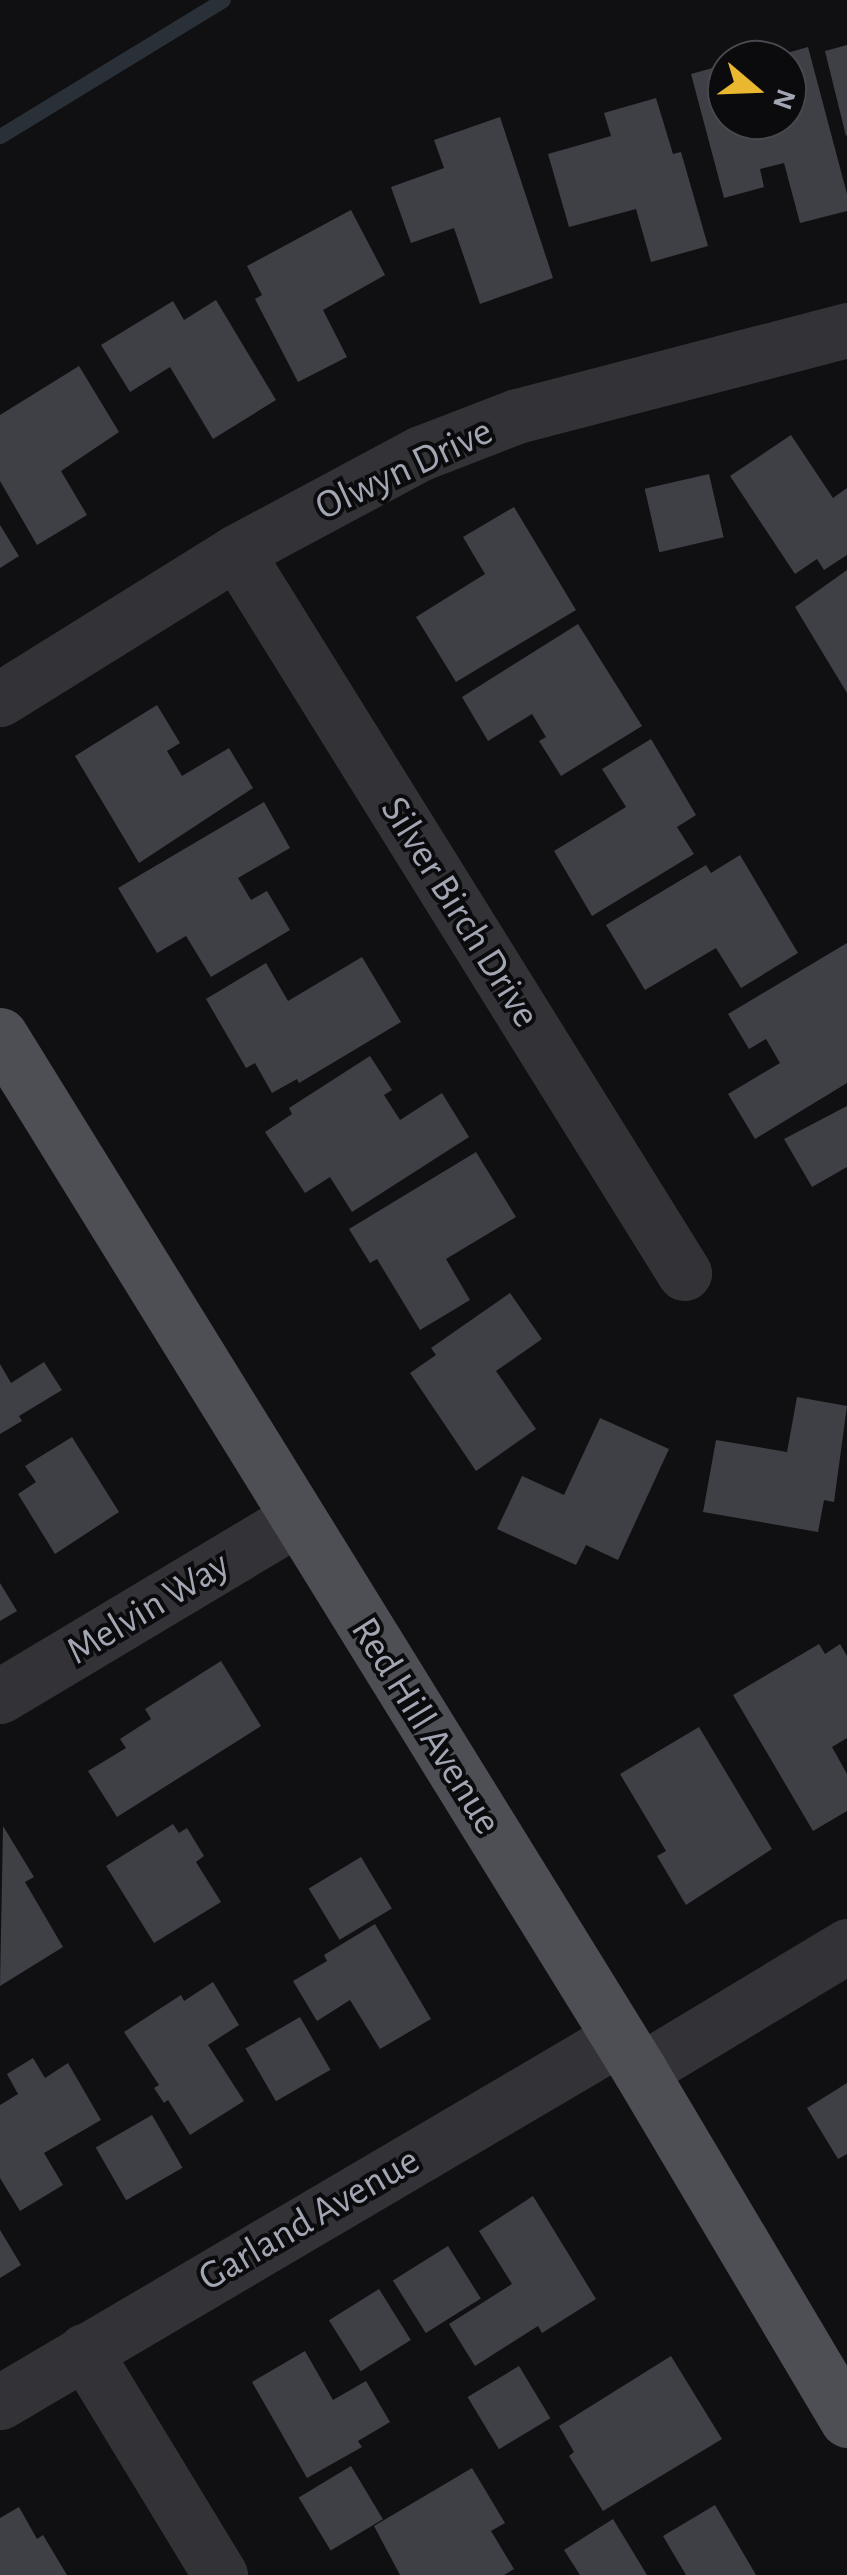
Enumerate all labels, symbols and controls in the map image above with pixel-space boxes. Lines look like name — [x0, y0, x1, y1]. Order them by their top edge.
north arrow — [707, 40, 807, 140]
text: N — [767, 85, 800, 113]
street label: Olwyn Drive — [308, 407, 500, 531]
street label: Silver Birch Drive — [370, 788, 550, 1036]
street label: Melvin Way — [58, 1541, 238, 1675]
street label: Red Hill Avenue — [340, 1609, 512, 1843]
street label: Garland Avenue — [190, 2136, 428, 2302]

